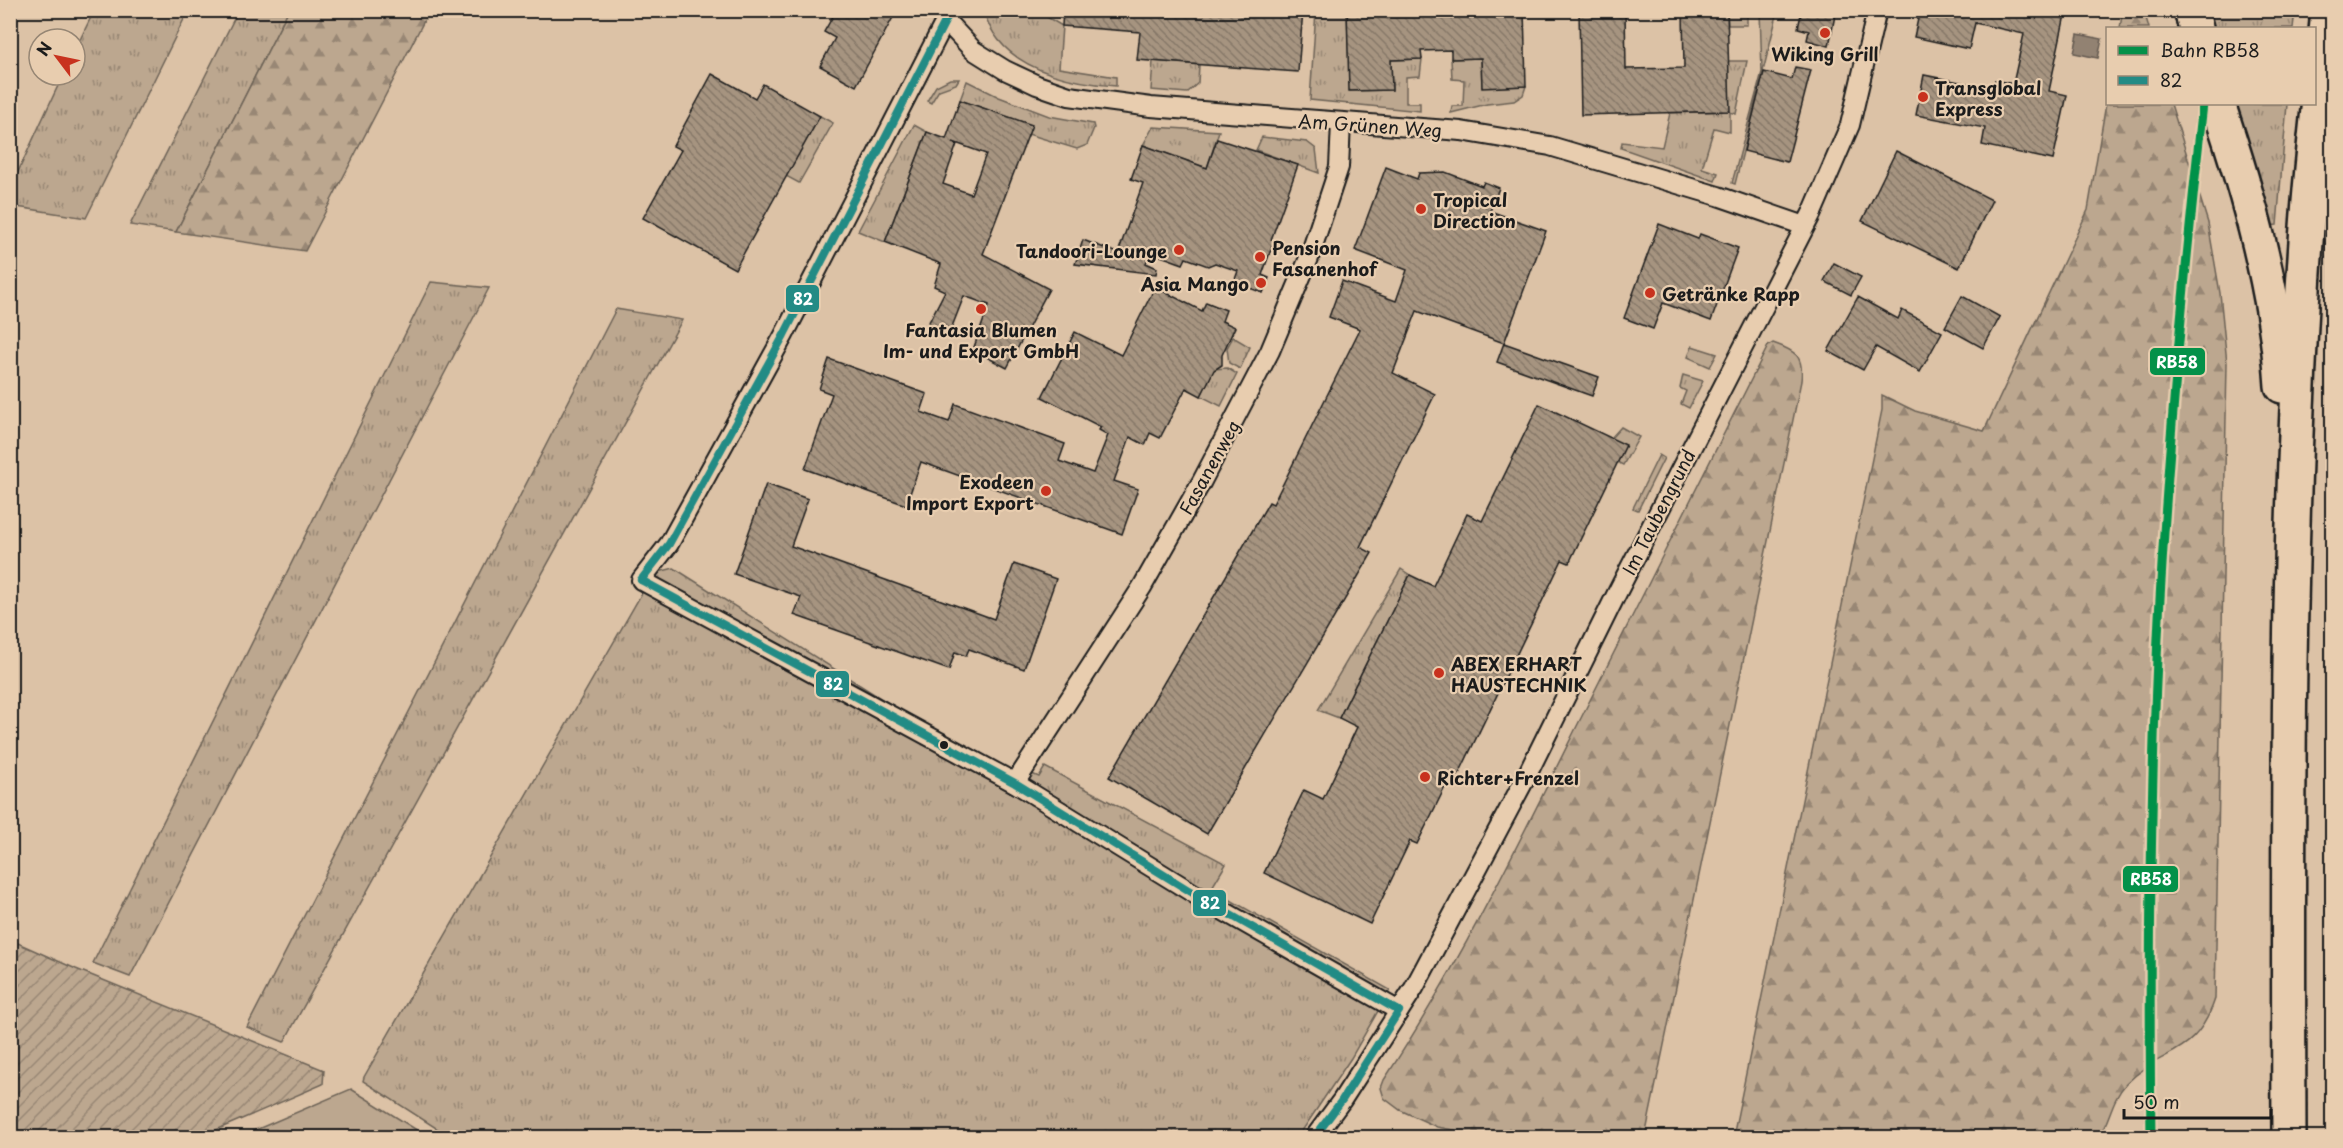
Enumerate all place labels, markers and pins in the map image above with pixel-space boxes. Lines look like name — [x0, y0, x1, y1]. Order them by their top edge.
marker: Wiking Grill — [1818, 26, 1832, 40]
place label: Wiking Grill — [1771, 40, 1879, 67]
place label: Transglobal Express — [1935, 74, 2041, 122]
marker: Transglobal Express — [1916, 90, 1930, 104]
place label: Tropical Direction — [1433, 186, 1516, 234]
marker: Tropical Direction — [1414, 202, 1428, 216]
place label: Pension Fasanenhof — [1272, 234, 1379, 282]
place label: Tandoori-Lounge — [1016, 237, 1167, 264]
marker: Tandoori-Lounge — [1172, 243, 1186, 257]
marker: Pension Fasanenhof — [1253, 250, 1267, 264]
place label: Asia Mango — [1140, 270, 1249, 297]
marker: Asia Mango — [1254, 276, 1268, 290]
place label: Getränke Rapp — [1662, 280, 1800, 307]
marker: Getränke Rapp — [1643, 286, 1657, 300]
marker: Fantasia Blumen Im- und Export GmbH — [974, 302, 988, 316]
place label: Fantasia Blumen Im- und Export GmbH — [883, 316, 1079, 364]
place label: Exodeen Import Export — [906, 468, 1034, 516]
marker: Exodeen Import Export — [1039, 484, 1053, 498]
place label: ABEX ERHART HAUSTECHNIK — [1450, 650, 1587, 698]
marker: ABEX ERHART HAUSTECHNIK — [1432, 666, 1446, 680]
unlabelled marker — [938, 739, 950, 751]
place label: Richter+Frenzel — [1437, 764, 1579, 791]
marker: Richter+Frenzel — [1418, 770, 1432, 784]

